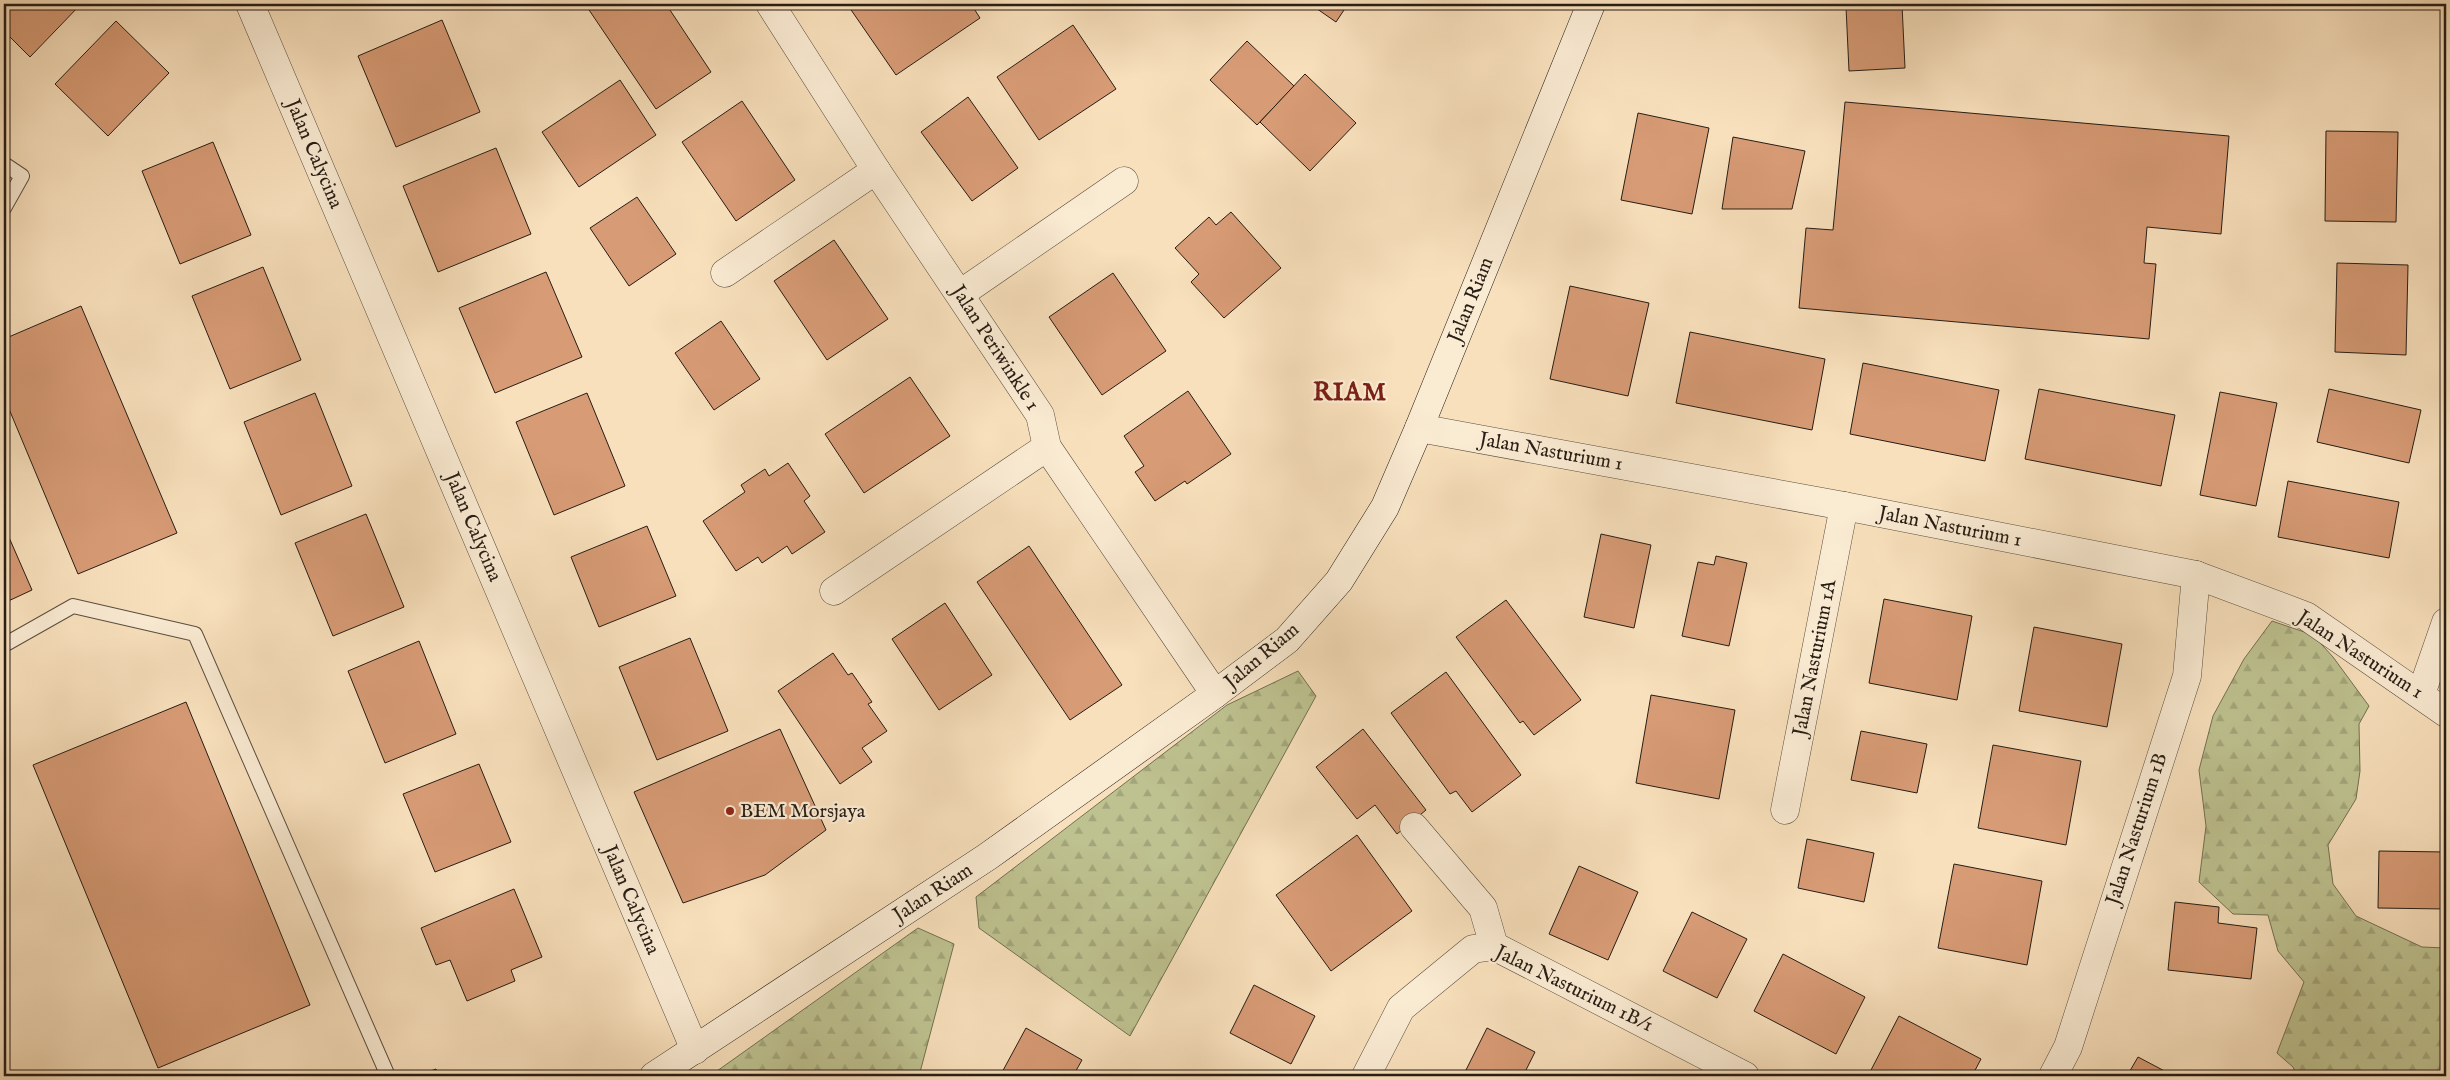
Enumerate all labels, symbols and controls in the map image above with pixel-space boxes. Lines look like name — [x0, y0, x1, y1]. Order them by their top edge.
street label: Jalan Calycina — [279, 94, 348, 213]
street label: Jalan Riam — [1442, 254, 1499, 348]
street label: Jalan Periwinkle 1 — [944, 279, 1045, 415]
district label: RIAM — [1313, 377, 1387, 409]
street label: Jalan Nasturium 1 — [1475, 427, 1625, 477]
street label: Jalan Calycina — [438, 467, 507, 586]
street label: Jalan Nasturium 1 — [1874, 500, 2024, 553]
street label: Jalan Nasturium 1A — [1787, 577, 1843, 740]
street label: Jalan Nasturium 1 — [2291, 604, 2428, 705]
street label: Jalan Riam — [1218, 618, 1305, 696]
street label: Jalan Nasturium 1B — [2100, 750, 2173, 910]
place label: BEM Morsjaya — [740, 799, 866, 824]
marker: BEM Morsjaya — [724, 805, 736, 817]
street label: Jalan Calycina — [596, 840, 665, 959]
street label: Jalan Riam — [887, 858, 978, 929]
street label: Jalan Nasturium 1B/1 — [1489, 939, 1657, 1038]

